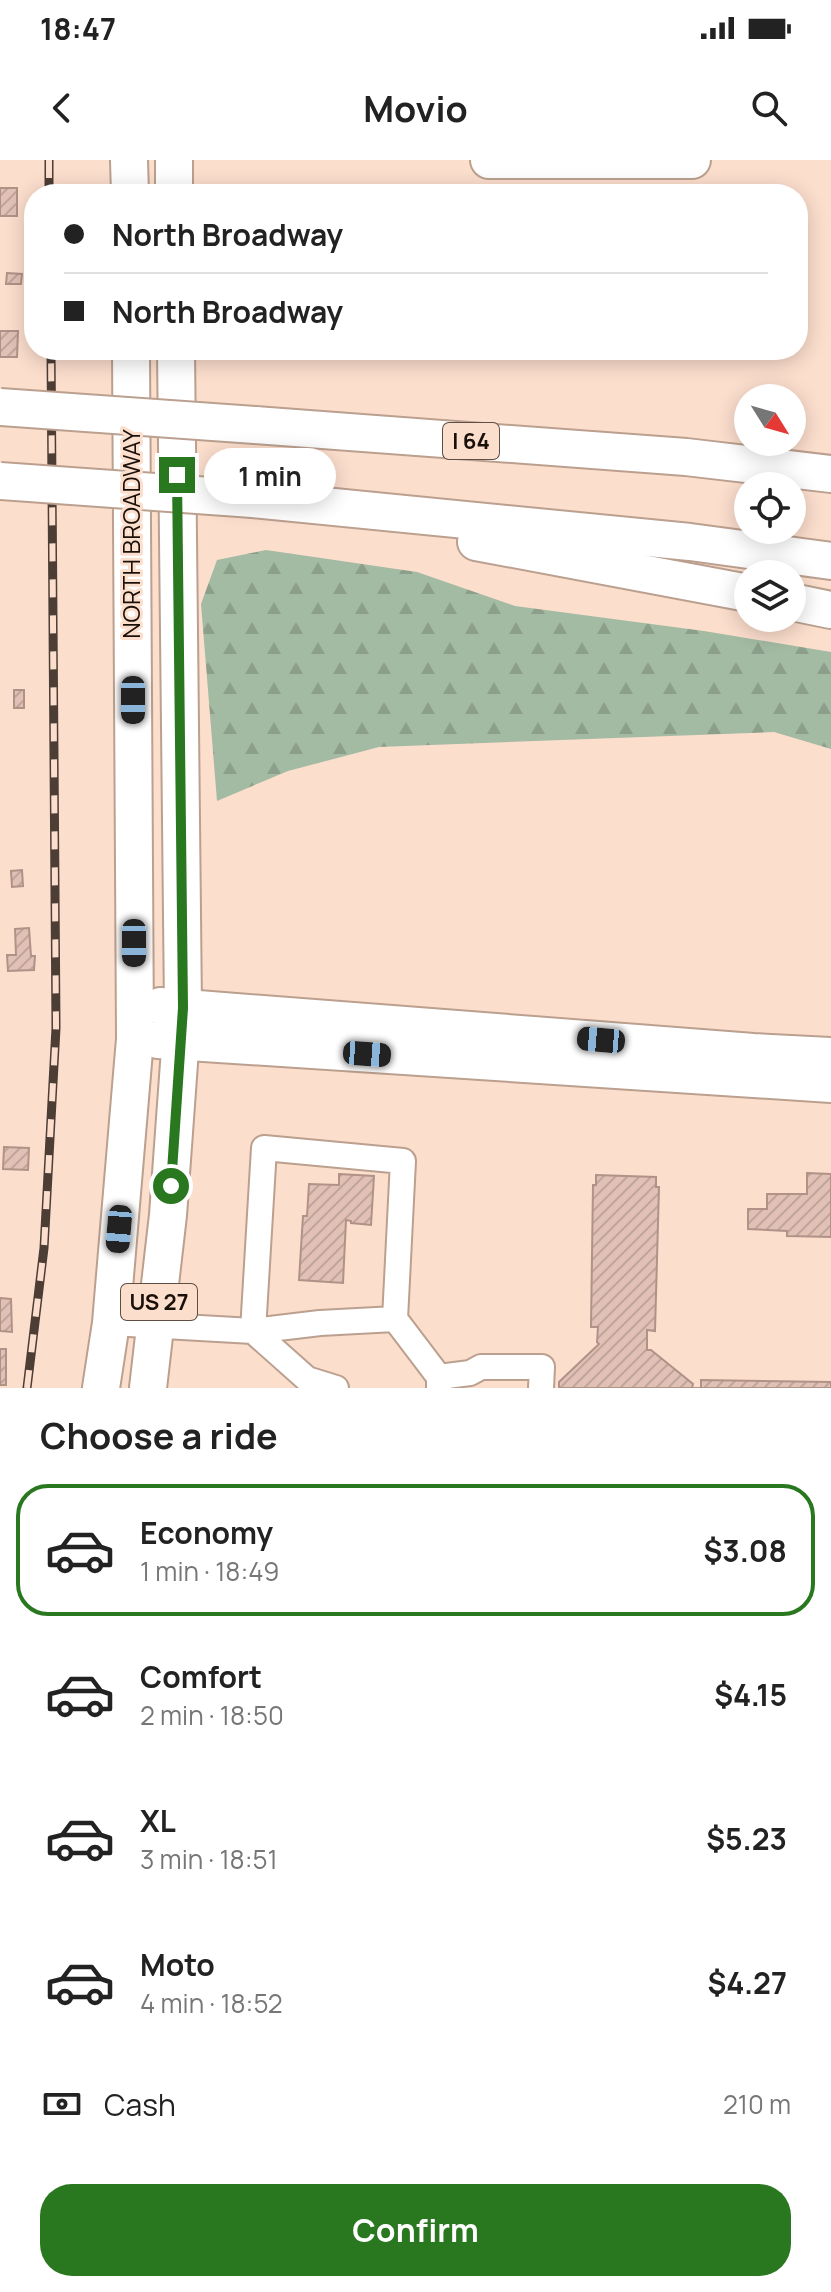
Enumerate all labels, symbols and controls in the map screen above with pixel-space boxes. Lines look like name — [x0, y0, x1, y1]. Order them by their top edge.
text: 18:47 — [40, 8, 116, 49]
text: Movio — [363, 84, 468, 133]
icon: back — [40, 86, 84, 130]
icon: search — [747, 86, 791, 130]
text: North Broadway — [112, 214, 343, 255]
text: North Broadway — [112, 291, 343, 332]
north arrow — [734, 384, 806, 456]
map controls — [734, 384, 806, 632]
road number: I 64 — [443, 423, 499, 459]
street label: NORTH BROADWAY — [114, 429, 147, 639]
callout: 1 min — [205, 447, 337, 503]
route end — [159, 457, 195, 493]
text: 1 min — [238, 458, 302, 494]
button: locate — [734, 472, 806, 544]
button: layers — [734, 560, 806, 632]
car — [121, 676, 145, 724]
car — [122, 919, 146, 967]
car — [576, 1026, 626, 1054]
car — [342, 1040, 392, 1068]
route start — [153, 1168, 189, 1204]
car — [105, 1204, 133, 1254]
road number: US 27 — [121, 1284, 197, 1320]
text: Choose a ride — [40, 1411, 278, 1460]
text: Economy — [140, 1512, 273, 1553]
icon: car — [44, 1514, 116, 1586]
text: $3.08 — [703, 1530, 787, 1571]
text: 1 min · 18:49 — [140, 1553, 279, 1589]
text: Comfort — [140, 1656, 262, 1697]
icon: car — [44, 1658, 116, 1730]
text: $4.15 — [714, 1674, 787, 1715]
text: 2 min · 18:50 — [140, 1697, 284, 1733]
text: XL — [140, 1800, 176, 1841]
icon: car — [44, 1802, 116, 1874]
text: $5.23 — [706, 1818, 787, 1859]
text: 3 min · 18:51 — [140, 1841, 278, 1877]
text: Moto — [140, 1944, 215, 1985]
icon: car — [44, 1946, 116, 2018]
text: $4.27 — [708, 1962, 787, 2003]
text: 4 min · 18:52 — [140, 1985, 283, 2021]
icon: cash — [40, 2082, 84, 2126]
text: Cash — [104, 2084, 176, 2125]
text: 210 m — [723, 2086, 791, 2122]
button: Confirm — [40, 2184, 791, 2276]

